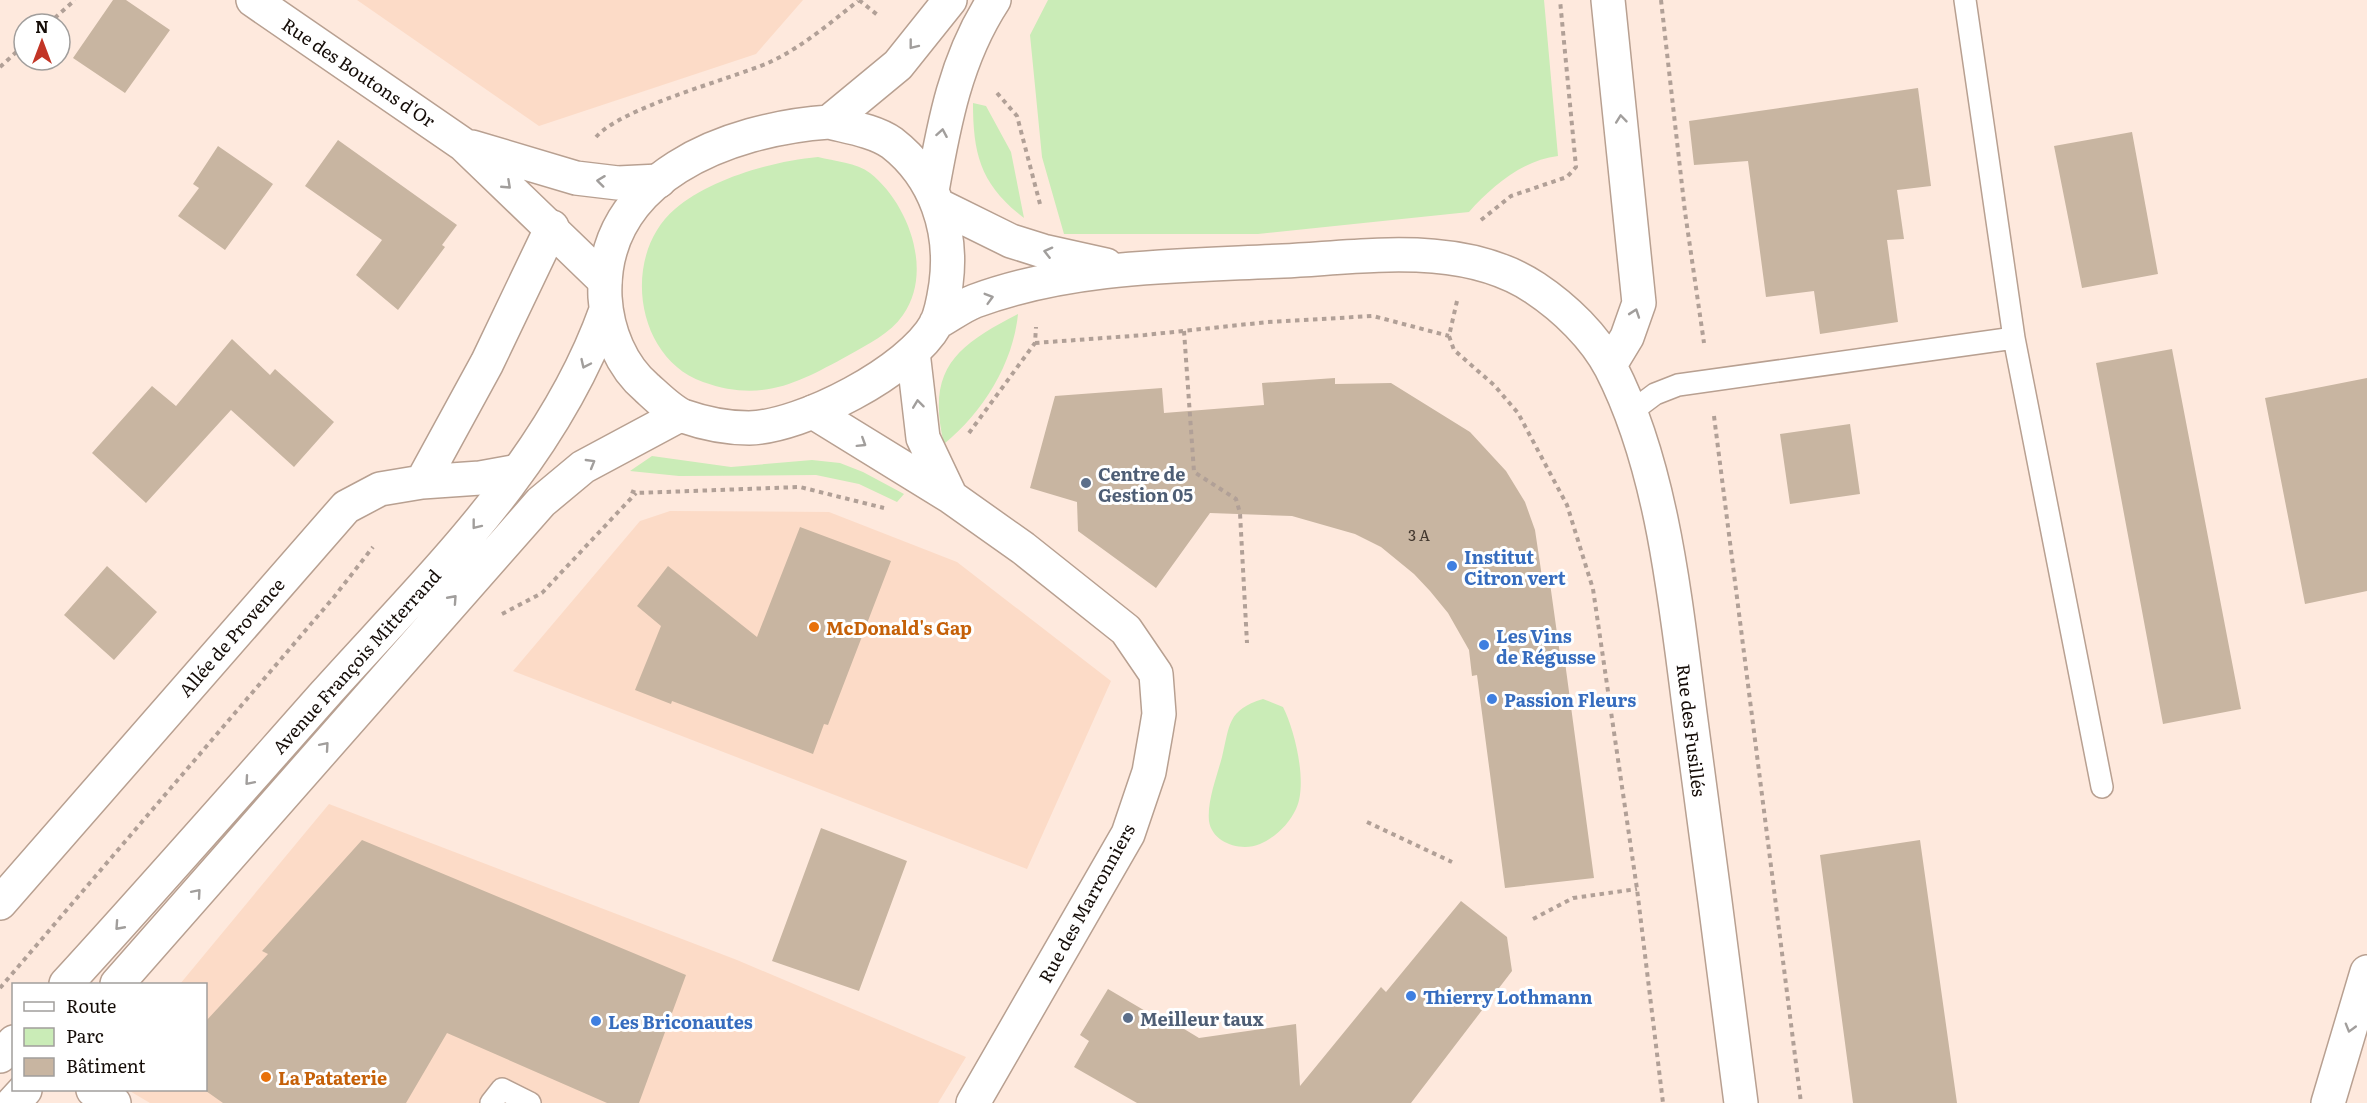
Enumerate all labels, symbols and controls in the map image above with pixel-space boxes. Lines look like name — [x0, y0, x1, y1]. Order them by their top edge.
street label: Rue des Boutons d'Or — [277, 11, 441, 134]
north arrow — [12, 12, 72, 72]
text: N — [35, 14, 49, 38]
one-way arrow — [910, 39, 921, 50]
one-way arrow — [1615, 115, 1628, 124]
one-way arrow — [935, 128, 948, 138]
one-way arrow — [597, 175, 606, 188]
one-way arrow — [500, 178, 511, 189]
one-way arrow — [1043, 247, 1053, 260]
one-way arrow — [984, 292, 994, 305]
one-way arrow — [1628, 308, 1641, 319]
one-way arrow — [580, 358, 592, 369]
one-way arrow — [912, 399, 924, 408]
one-way arrow — [856, 435, 867, 446]
one-way arrow — [585, 458, 596, 470]
place label: Centre de Gestion 05 — [1098, 460, 1193, 508]
marker: Centre de Gestion 05 — [1079, 476, 1093, 490]
one-way arrow — [472, 519, 483, 530]
house number: 3 A — [1408, 523, 1430, 546]
place label: Institut Citron vert — [1464, 543, 1566, 591]
marker: Institut Citron vert — [1445, 559, 1459, 573]
street label: Avenue François Mitterrand — [265, 562, 447, 760]
street label: Allée de Provence — [172, 572, 290, 702]
one-way arrow — [446, 595, 457, 606]
place label: McDonald's Gap — [826, 614, 972, 641]
marker: McDonald's Gap — [807, 620, 821, 634]
place label: Les Vins de Régusse — [1496, 622, 1596, 670]
marker: Les Vins de Régusse — [1477, 638, 1491, 652]
street label: Rue des Fusillés — [1670, 662, 1714, 798]
place label: Passion Fleurs — [1504, 686, 1636, 713]
marker: Passion Fleurs — [1485, 692, 1499, 706]
one-way arrow — [318, 742, 329, 753]
one-way arrow — [245, 774, 256, 785]
street label: Rue des Marronniers — [1031, 819, 1141, 987]
one-way arrow — [190, 889, 201, 900]
one-way arrow — [115, 920, 126, 930]
legend — [12, 983, 207, 1091]
place label: Thierry Lothmann — [1423, 983, 1593, 1010]
marker: Thierry Lothmann — [1404, 989, 1418, 1003]
text: Route — [66, 992, 116, 1019]
place label: Meilleur taux — [1140, 1005, 1264, 1032]
place label: Les Briconautes — [608, 1008, 753, 1035]
marker: Meilleur taux — [1121, 1011, 1135, 1025]
marker: Les Briconautes — [589, 1014, 603, 1028]
text: Parc — [66, 1022, 104, 1049]
one-way arrow — [2345, 1023, 2358, 1033]
text: Bâtiment — [66, 1052, 146, 1079]
place label: La Pataterie — [278, 1064, 387, 1091]
marker: La Pataterie — [259, 1070, 273, 1084]

